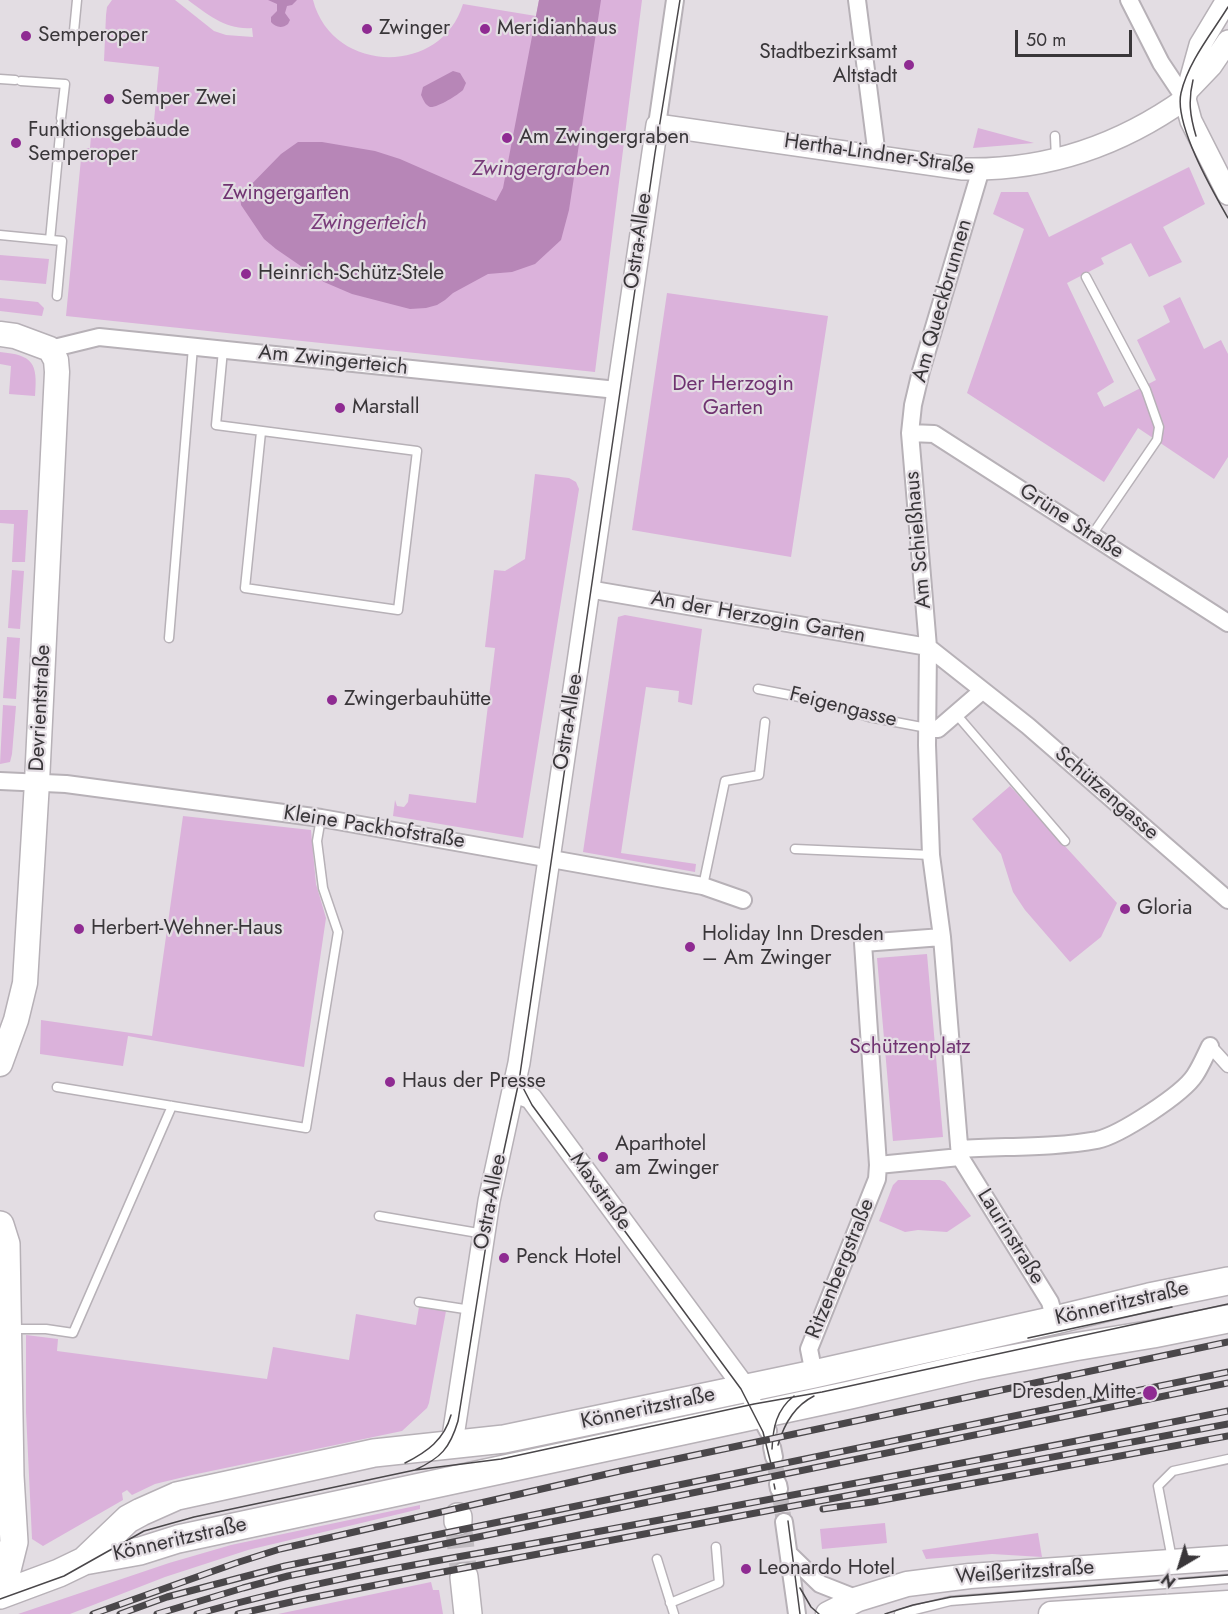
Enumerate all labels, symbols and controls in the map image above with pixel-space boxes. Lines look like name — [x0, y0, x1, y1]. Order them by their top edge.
place label: Zwinger — [379, 16, 450, 42]
place label: Meridianhaus — [497, 16, 617, 42]
scale bar — [1018, 18, 1135, 56]
marker: Zwinger — [360, 22, 374, 36]
marker: Meridianhaus — [478, 22, 492, 36]
place label: Semperoper — [38, 23, 148, 49]
text: 50 m — [1026, 27, 1066, 53]
marker: Semperoper — [19, 29, 33, 43]
place label: Stadtbezirksamt Altstadt — [759, 40, 897, 90]
marker: Stadtbezirksamt Altstadt — [902, 58, 916, 72]
place label: Semper Zwei — [121, 86, 237, 112]
marker: Semper Zwei — [102, 92, 116, 106]
place label: Funktionsgebäude Semperoper — [28, 118, 190, 168]
place label: Am Zwingergraben — [519, 125, 689, 151]
street label: Hertha-Lindner-Straße — [782, 129, 976, 181]
marker: Am Zwingergraben — [500, 131, 514, 145]
marker: Funktionsgebäude Semperoper — [9, 136, 23, 150]
water label: Zwingergraben — [472, 157, 610, 183]
park label: Zwingergarten — [223, 181, 349, 207]
street label: Ostra-Allee — [620, 191, 658, 291]
water label: Zwingerteich — [311, 211, 427, 237]
street label: Am Queckbrunnen — [908, 217, 978, 385]
place label: Heinrich-Schütz-Stele — [258, 261, 444, 287]
marker: Heinrich-Schütz-Stele — [239, 267, 253, 281]
street label: Am Zwingerteich — [257, 341, 409, 381]
park label: Der Herzogin Garten — [672, 372, 794, 422]
place label: Marstall — [352, 395, 420, 421]
marker: Marstall — [333, 401, 347, 415]
street label: Am Schießhaus — [900, 470, 938, 610]
street label: Grüne Straße — [1014, 479, 1128, 565]
street label: An der Herzogin Garten — [649, 587, 867, 649]
street label: Devrientstraße — [25, 644, 57, 772]
street label: Ostra-Allee — [549, 672, 589, 772]
street label: Feigengasse — [787, 682, 899, 734]
place label: Zwingerbauhütte — [344, 687, 491, 713]
marker: Zwingerbauhütte — [325, 693, 339, 707]
street label: Schützengasse — [1049, 742, 1163, 846]
street label: Kleine Packhofstraße — [281, 801, 467, 855]
place label: Gloria — [1137, 896, 1192, 922]
marker: Gloria — [1118, 902, 1132, 916]
place label: Herbert-Wehner-Haus — [91, 916, 282, 942]
marker: Herbert-Wehner-Haus — [72, 922, 86, 936]
place label: Holiday Inn Dresden – Am Zwinger — [702, 922, 884, 972]
marker: Holiday Inn Dresden – Am Zwinger — [683, 940, 697, 954]
park label: Schützenplatz — [849, 1035, 971, 1061]
place label: Haus der Presse — [402, 1069, 546, 1095]
marker: Haus der Presse — [383, 1075, 397, 1089]
place label: Aparthotel am Zwinger — [615, 1132, 719, 1182]
street label: Maxstraße — [564, 1148, 636, 1236]
marker: Aparthotel am Zwinger — [596, 1150, 610, 1164]
street label: Ostra-Allee — [469, 1152, 513, 1252]
street label: Laurinstraße — [971, 1185, 1049, 1289]
street label: Ritzenbergstraße — [801, 1195, 881, 1343]
place label: Penck Hotel — [516, 1245, 621, 1271]
marker: Penck Hotel — [497, 1251, 511, 1265]
street label: Könneritzstraße — [1053, 1276, 1191, 1332]
place label: Dresden Mitte — [1012, 1380, 1136, 1406]
street label: Könneritzstraße — [579, 1382, 717, 1436]
marker: Dresden Mitte — [1141, 1384, 1159, 1402]
street label: Könneritzstraße — [111, 1512, 249, 1568]
north arrow — [1150, 1536, 1210, 1596]
place label: Leonardo Hotel — [758, 1556, 895, 1582]
street label: Weißeritzstraße — [955, 1556, 1095, 1590]
marker: Leonardo Hotel — [739, 1562, 753, 1576]
text: N — [1157, 1568, 1181, 1594]

